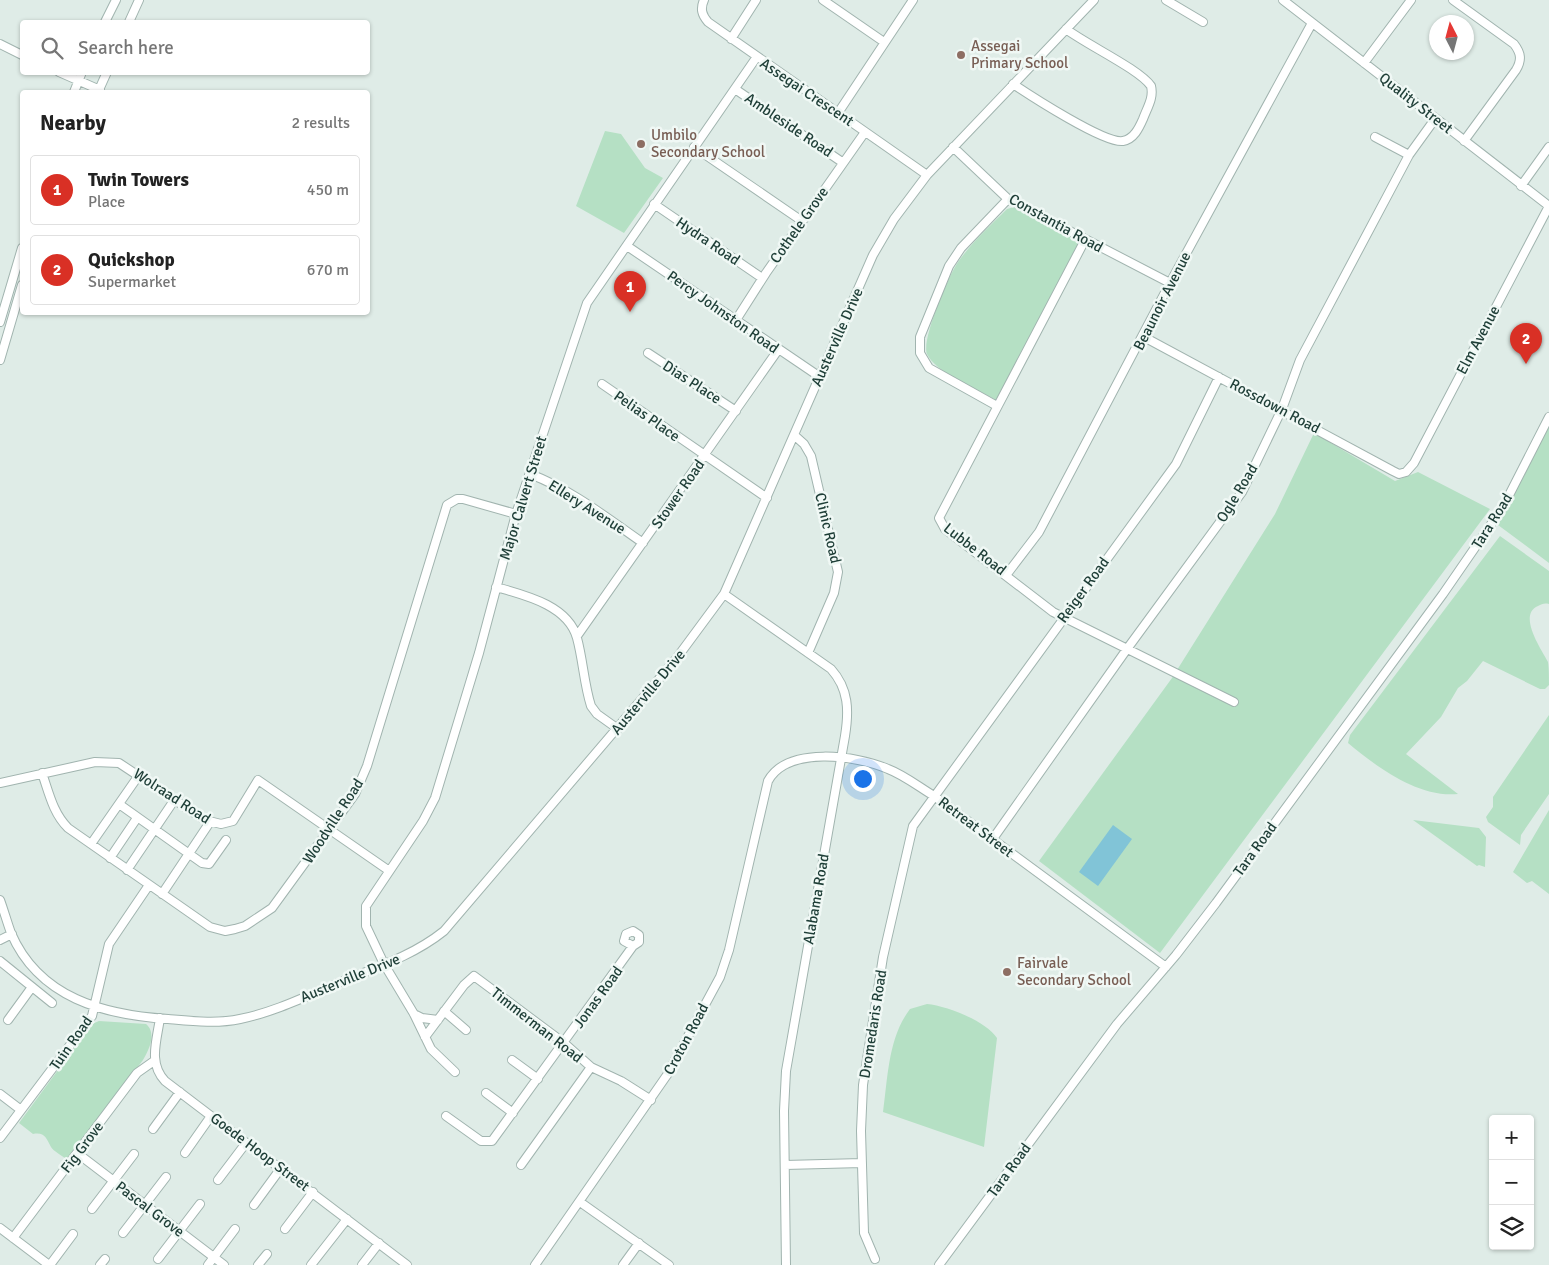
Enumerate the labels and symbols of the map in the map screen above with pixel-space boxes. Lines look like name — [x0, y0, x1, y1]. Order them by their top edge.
north arrow — [1429, 15, 1474, 60]
place label: Assegai Primary School — [971, 37, 1068, 72]
marker: Assegai Primary School — [955, 49, 967, 61]
street label: Assegai Crescent — [757, 54, 857, 130]
street label: Quality Street — [1376, 69, 1456, 137]
street label: Ambleside Road — [742, 89, 836, 161]
place label: Umbilo Secondary School — [651, 126, 765, 161]
marker: Umbilo Secondary School — [635, 138, 647, 150]
street label: Cothele Grove — [766, 183, 832, 267]
street label: Constantia Road — [1006, 190, 1106, 256]
street label: Hydra Road — [673, 213, 743, 269]
street label: Beaunoir Avenue — [1129, 249, 1195, 353]
street label: Percy Johnston Road — [664, 267, 782, 357]
pin: 1 — [614, 271, 646, 312]
street label: Austerville Drive — [807, 285, 867, 389]
street label: Elm Avenue — [1452, 303, 1504, 377]
pin: 2 — [1510, 323, 1542, 364]
street label: Dias Place — [659, 356, 725, 408]
street label: Rossdown Road — [1227, 375, 1323, 437]
street label: Pelias Place — [611, 387, 683, 445]
street label: Major Calvert Street — [496, 434, 550, 562]
street label: Stower Road — [648, 456, 708, 532]
street label: Ogle Road — [1213, 460, 1261, 525]
street label: Ellery Avenue — [545, 476, 629, 538]
street label: Tara Road — [1468, 490, 1516, 552]
street label: Clinic Road — [811, 491, 845, 565]
street label: Lubbe Road — [940, 519, 1010, 579]
street label: Reiger Road — [1053, 554, 1113, 626]
street label: Austerville Drive — [607, 646, 689, 738]
street label: Wolraad Road — [130, 764, 214, 828]
your location — [850, 766, 876, 792]
street label: Woodville Road — [299, 775, 367, 867]
street label: Retreat Street — [935, 793, 1017, 861]
street label: Tara Road — [1229, 818, 1281, 879]
street label: Alabama Road — [799, 852, 833, 946]
street label: Austerville Drive — [298, 950, 402, 1006]
place label: Fairvale Secondary School — [1017, 954, 1131, 989]
street label: Jonas Road — [569, 962, 627, 1032]
marker: Fairvale Secondary School — [1001, 966, 1013, 978]
street label: Dromedaris Road — [856, 968, 890, 1080]
street label: Timmerman Road — [488, 984, 587, 1066]
street label: Croton Road — [660, 1000, 712, 1078]
street label: Tuin Road — [46, 1012, 96, 1074]
street label: Goede Hoop Street — [207, 1109, 313, 1195]
street label: Fig Grove — [57, 1118, 107, 1176]
street label: Tara Road — [983, 1139, 1035, 1200]
street label: Pascal Grove — [112, 1177, 188, 1241]

